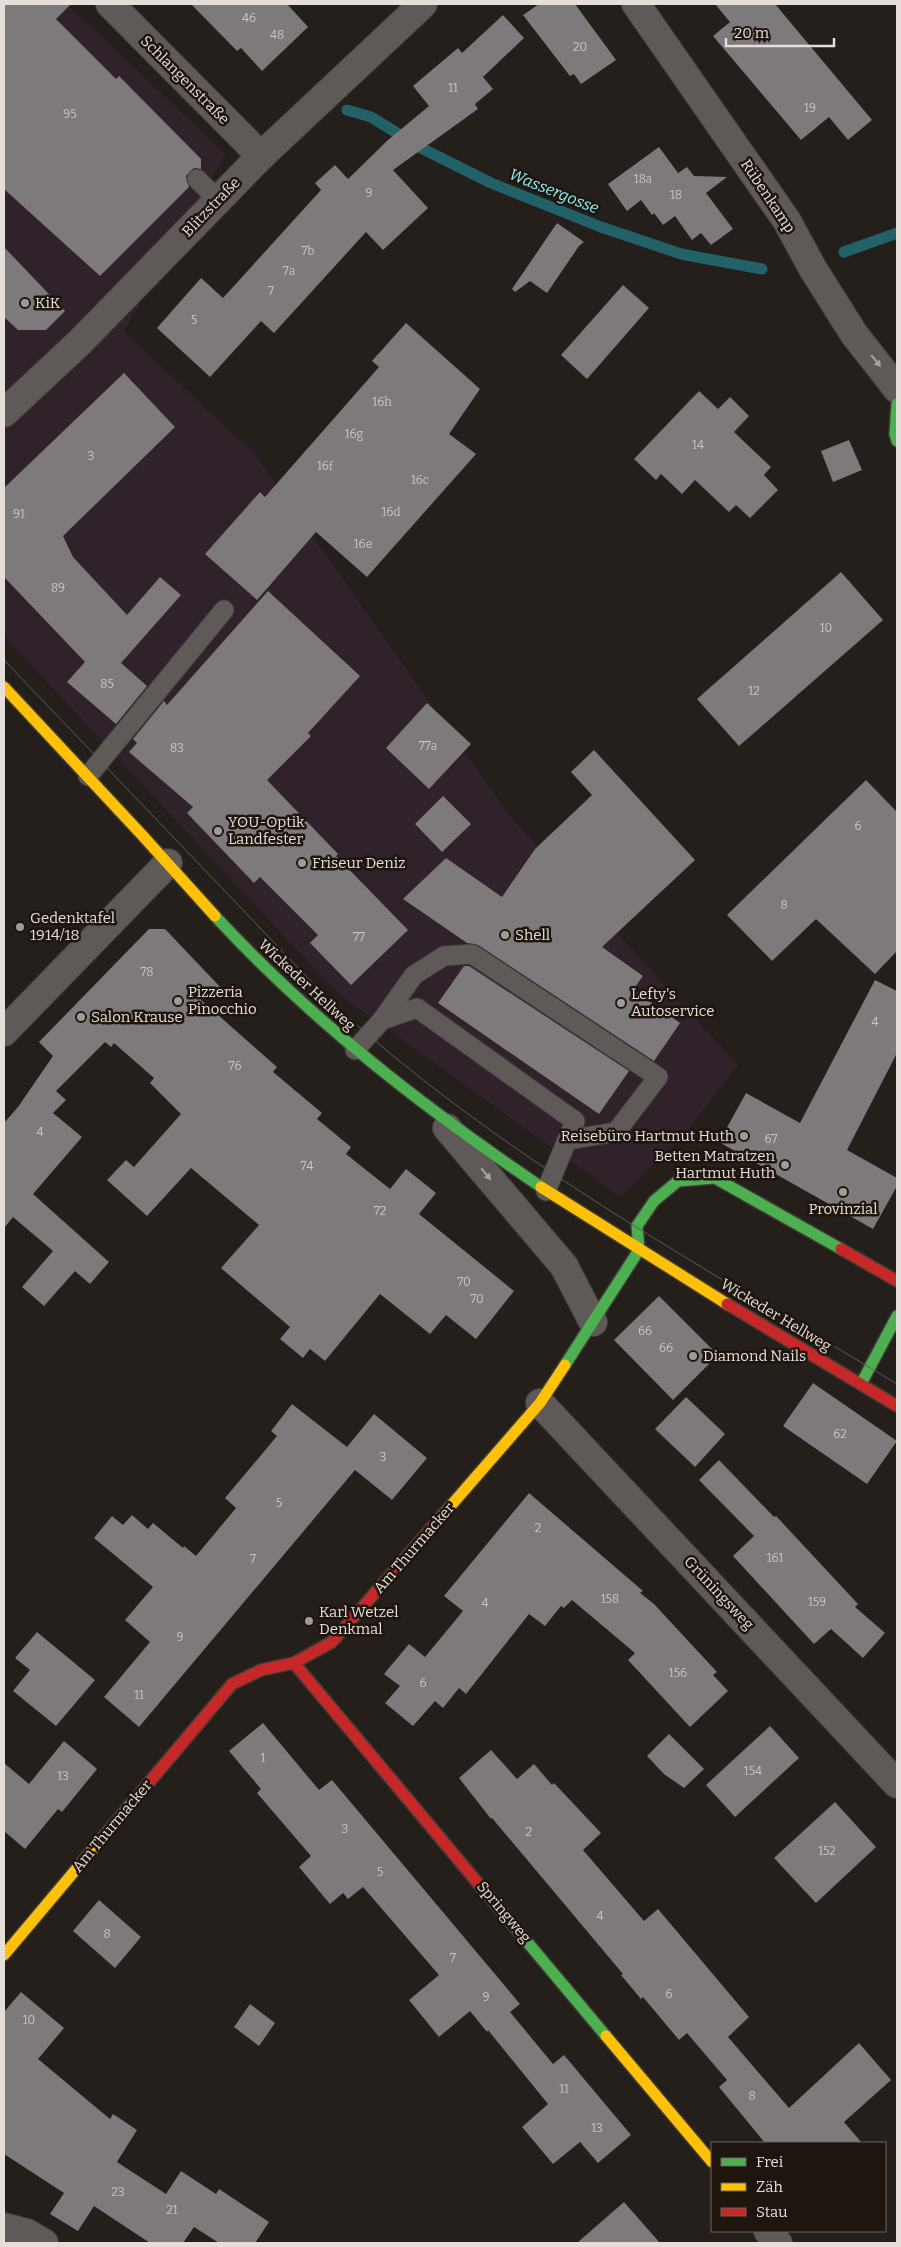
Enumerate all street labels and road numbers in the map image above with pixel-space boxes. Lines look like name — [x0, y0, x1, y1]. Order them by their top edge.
street label: Schlangenstraße — [137, 32, 233, 128]
street label: Rübenkamp — [737, 156, 799, 236]
street label: Blitzstraße — [178, 174, 244, 240]
street label: Wickeder Hellweg — [255, 935, 359, 1035]
street label: Wickeder Hellweg — [717, 1275, 835, 1355]
street label: Am Thurmacker — [370, 1499, 458, 1597]
street label: Grüningsweg — [680, 1553, 758, 1633]
street label: Am Thurmacker — [68, 1776, 156, 1875]
street label: Springweg — [473, 1878, 535, 1946]

